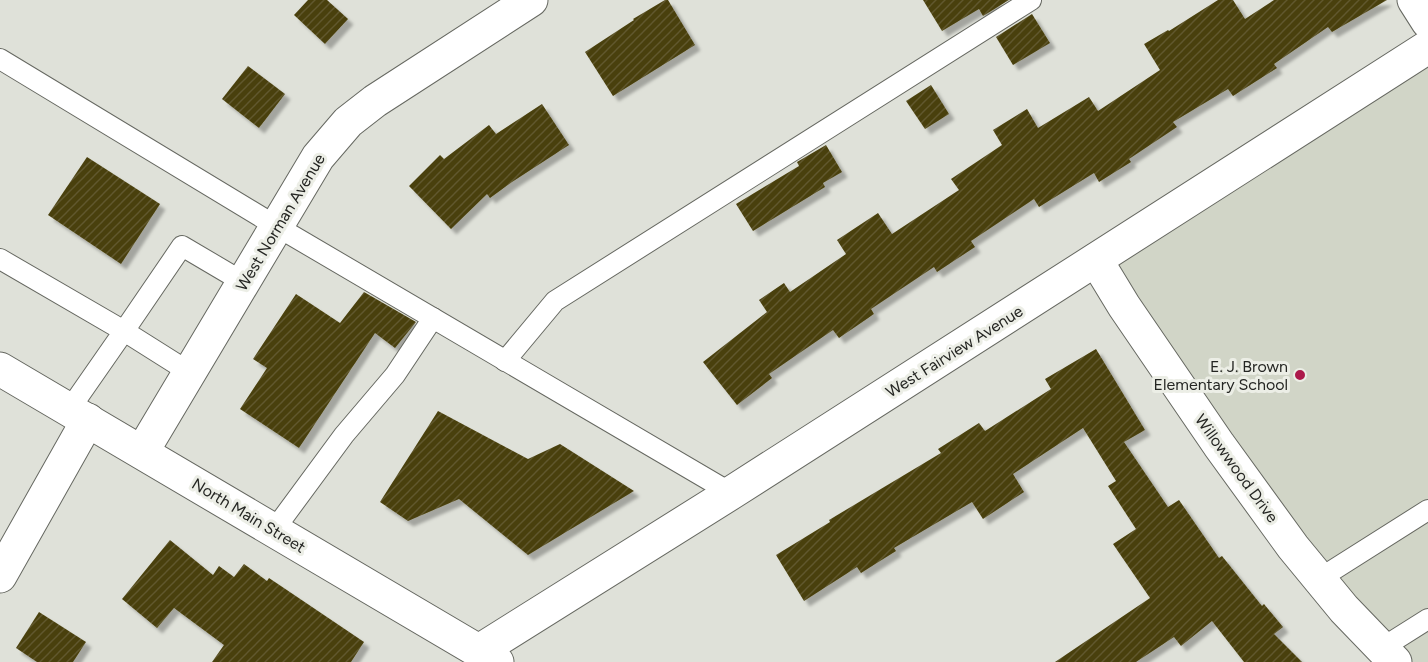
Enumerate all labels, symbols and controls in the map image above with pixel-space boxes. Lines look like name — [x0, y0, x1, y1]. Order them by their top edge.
street label: West Norman Avenue — [232, 150, 329, 294]
street label: West Fairview Avenue — [882, 301, 1026, 401]
place label: E. J. Brown Elementary School — [1154, 357, 1288, 394]
marker: E. J. Brown Elementary School — [1293, 368, 1307, 382]
street label: Willowwood Drive — [1191, 411, 1282, 526]
street label: North Main Street — [189, 474, 309, 557]

